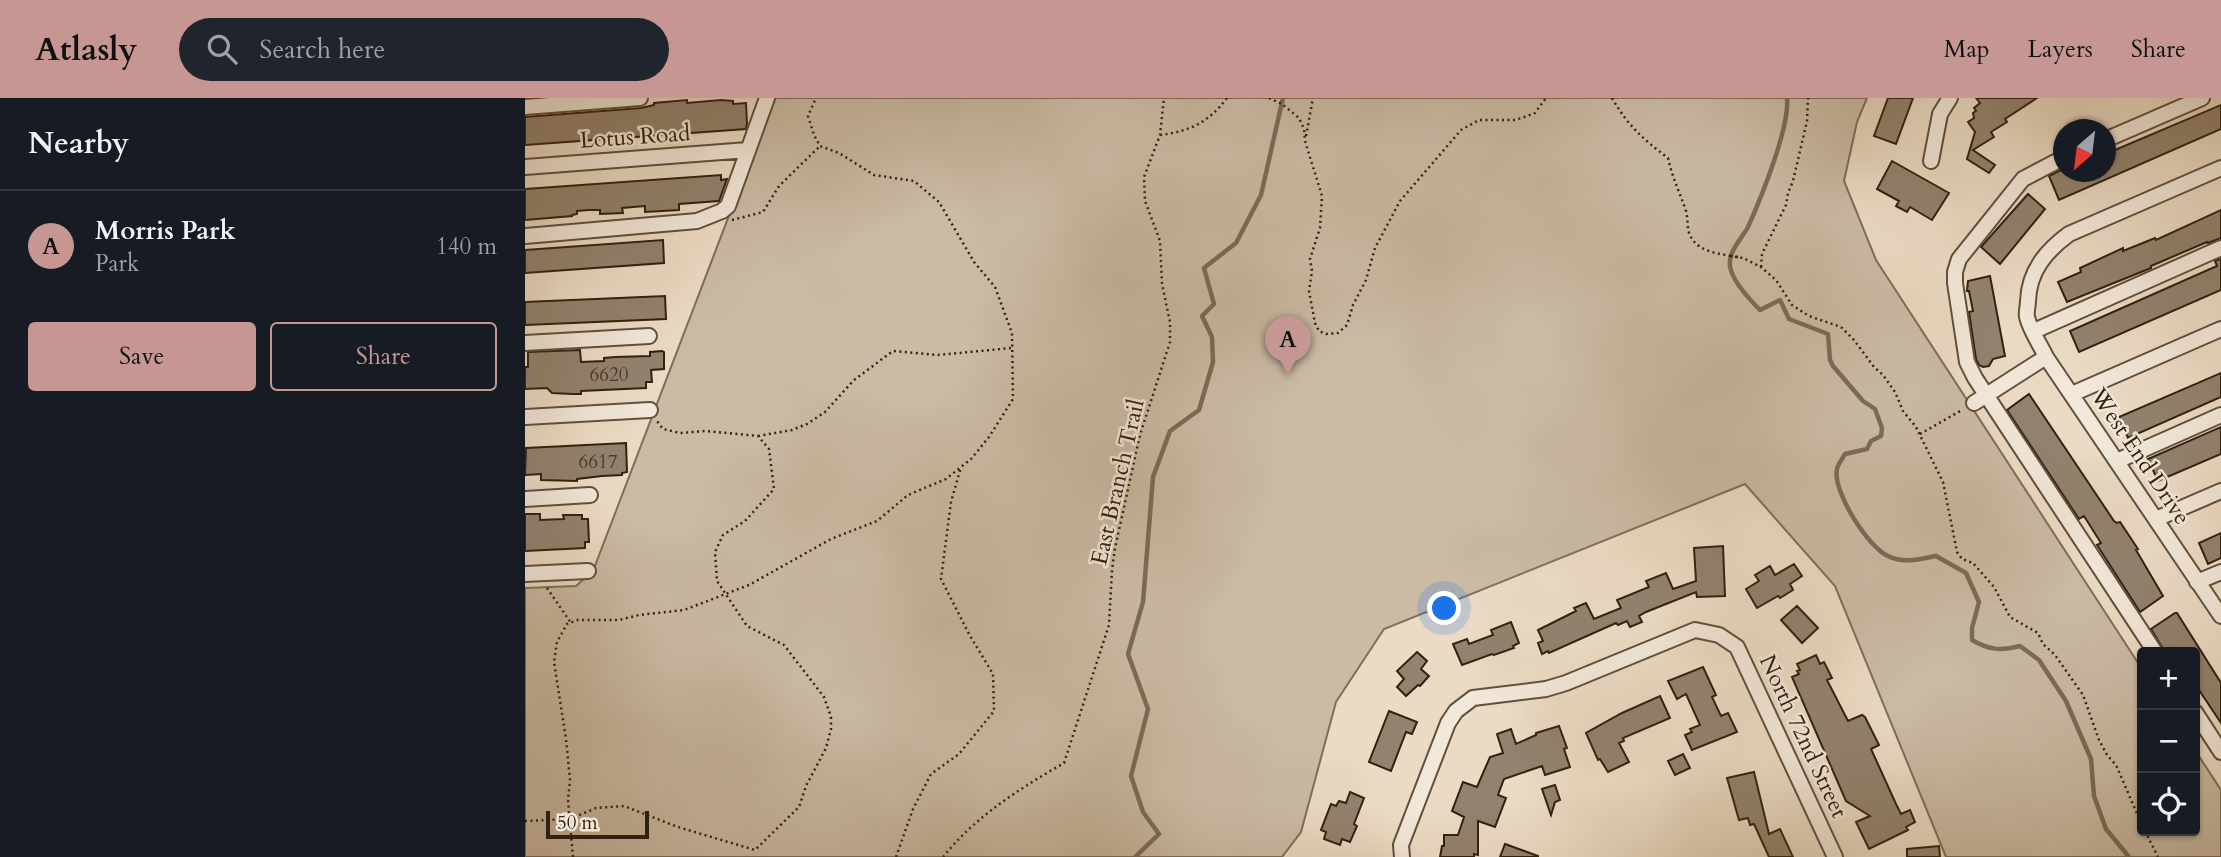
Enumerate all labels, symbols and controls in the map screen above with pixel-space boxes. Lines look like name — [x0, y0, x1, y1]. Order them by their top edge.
search box — [179, 18, 669, 81]
text: Atlasly — [35, 27, 137, 72]
icon: search — [203, 30, 241, 68]
text: Search here — [259, 32, 385, 67]
text: Map — [1944, 33, 1990, 66]
text: Layers — [2028, 33, 2093, 66]
text: Share — [2131, 33, 2186, 66]
street label: Lotus Road — [579, 117, 692, 156]
north arrow — [2053, 119, 2116, 182]
text: Nearby — [28, 123, 129, 164]
text: Morris Park — [95, 213, 236, 248]
text: A — [42, 231, 60, 262]
text: 140 m — [436, 231, 497, 262]
text: Park — [95, 248, 139, 279]
pin: A — [1265, 316, 1311, 374]
button: Save — [28, 322, 256, 391]
button: Share — [270, 322, 497, 391]
house number: 6620 — [590, 362, 629, 388]
street label: West End Drive — [2083, 381, 2198, 531]
street label: East Branch Trail — [1083, 396, 1152, 568]
house number: 6617 — [579, 449, 618, 475]
your location — [1427, 591, 1461, 625]
map controls — [2137, 647, 2200, 836]
button: + — [2137, 647, 2200, 710]
street label: North 72nd Street — [1752, 649, 1855, 823]
button: − — [2137, 710, 2200, 773]
button: locate — [2137, 773, 2200, 836]
scale bar — [546, 808, 649, 840]
text: 50 m — [557, 810, 598, 836]

